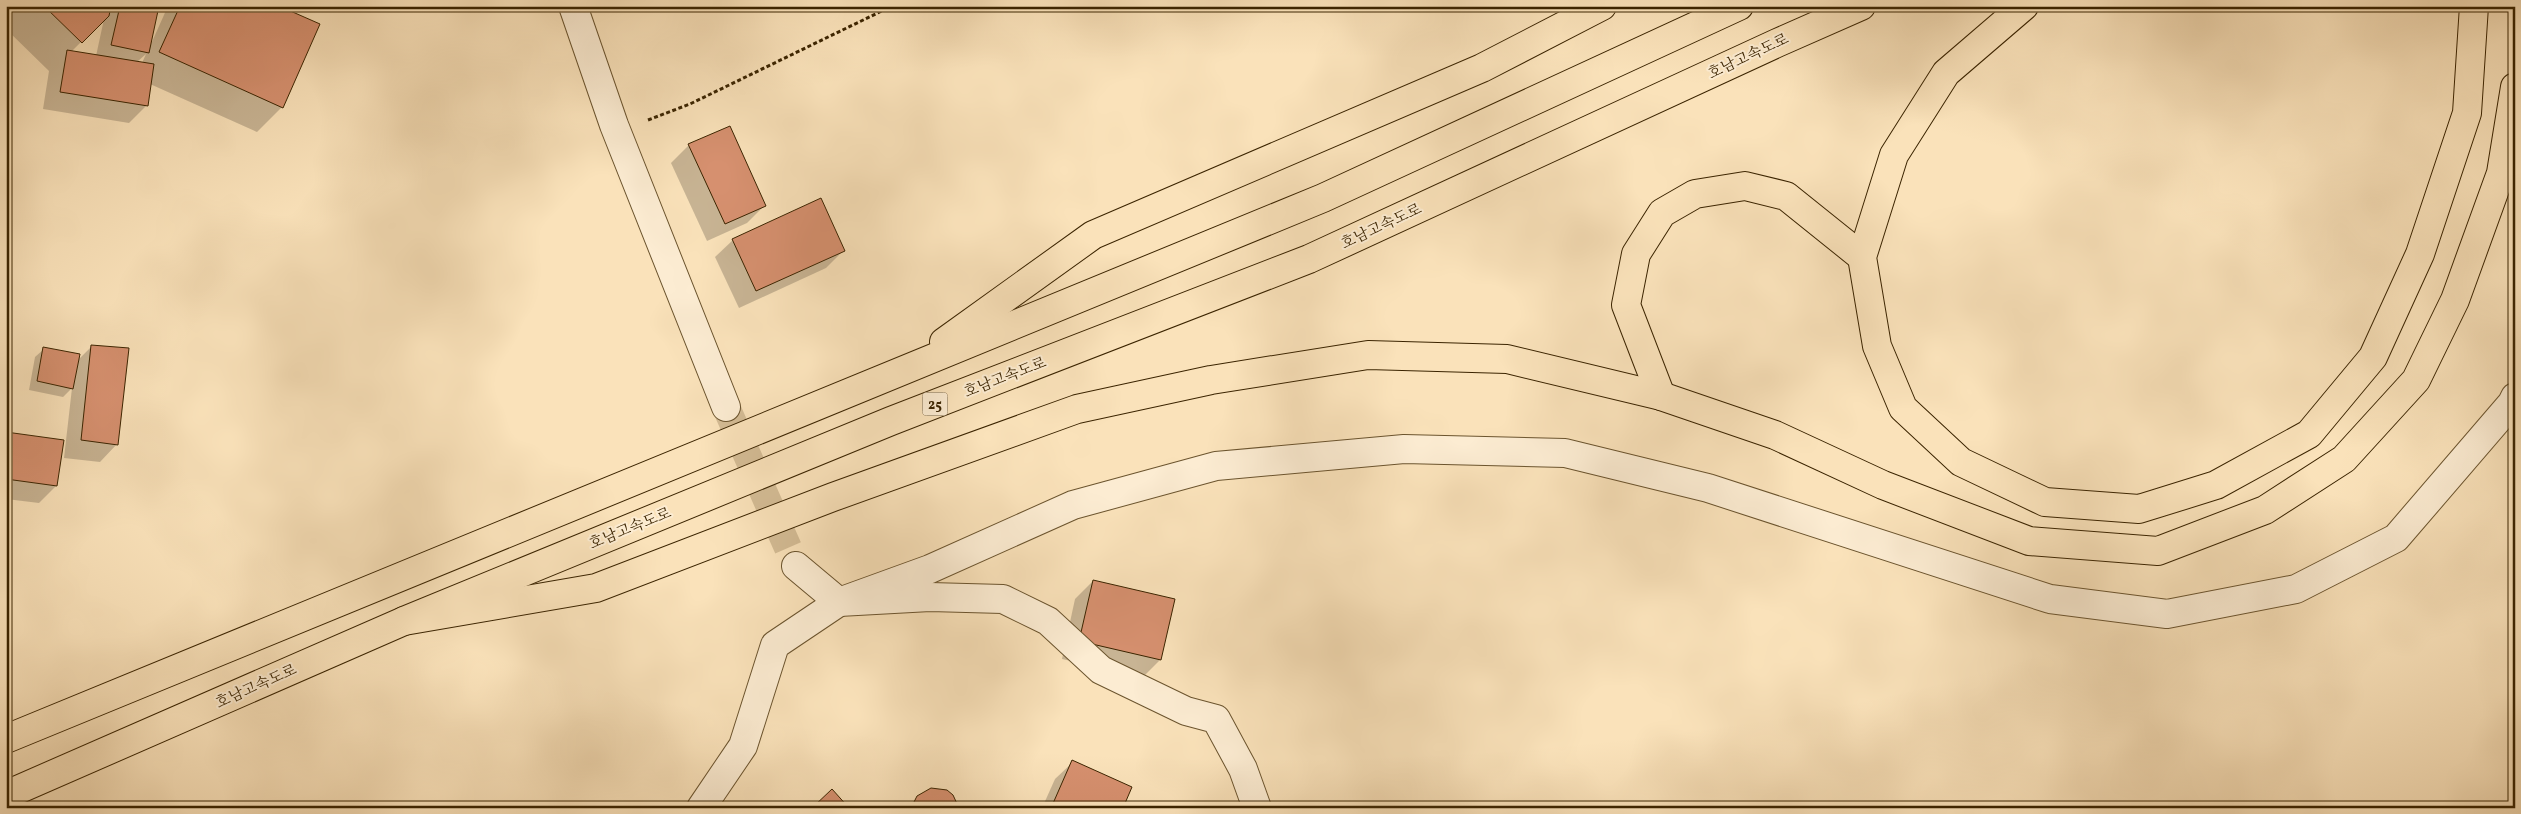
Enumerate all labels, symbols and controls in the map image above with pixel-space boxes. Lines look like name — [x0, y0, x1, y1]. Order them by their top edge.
street label: 호남고속도로 — [1705, 29, 1793, 85]
street label: 호남고속도로 — [1338, 199, 1426, 255]
street label: 호남고속도로 — [961, 353, 1050, 404]
road number: 25 — [922, 392, 948, 416]
street label: 호남고속도로 — [586, 503, 675, 555]
street label: 호남고속도로 — [213, 660, 301, 715]

